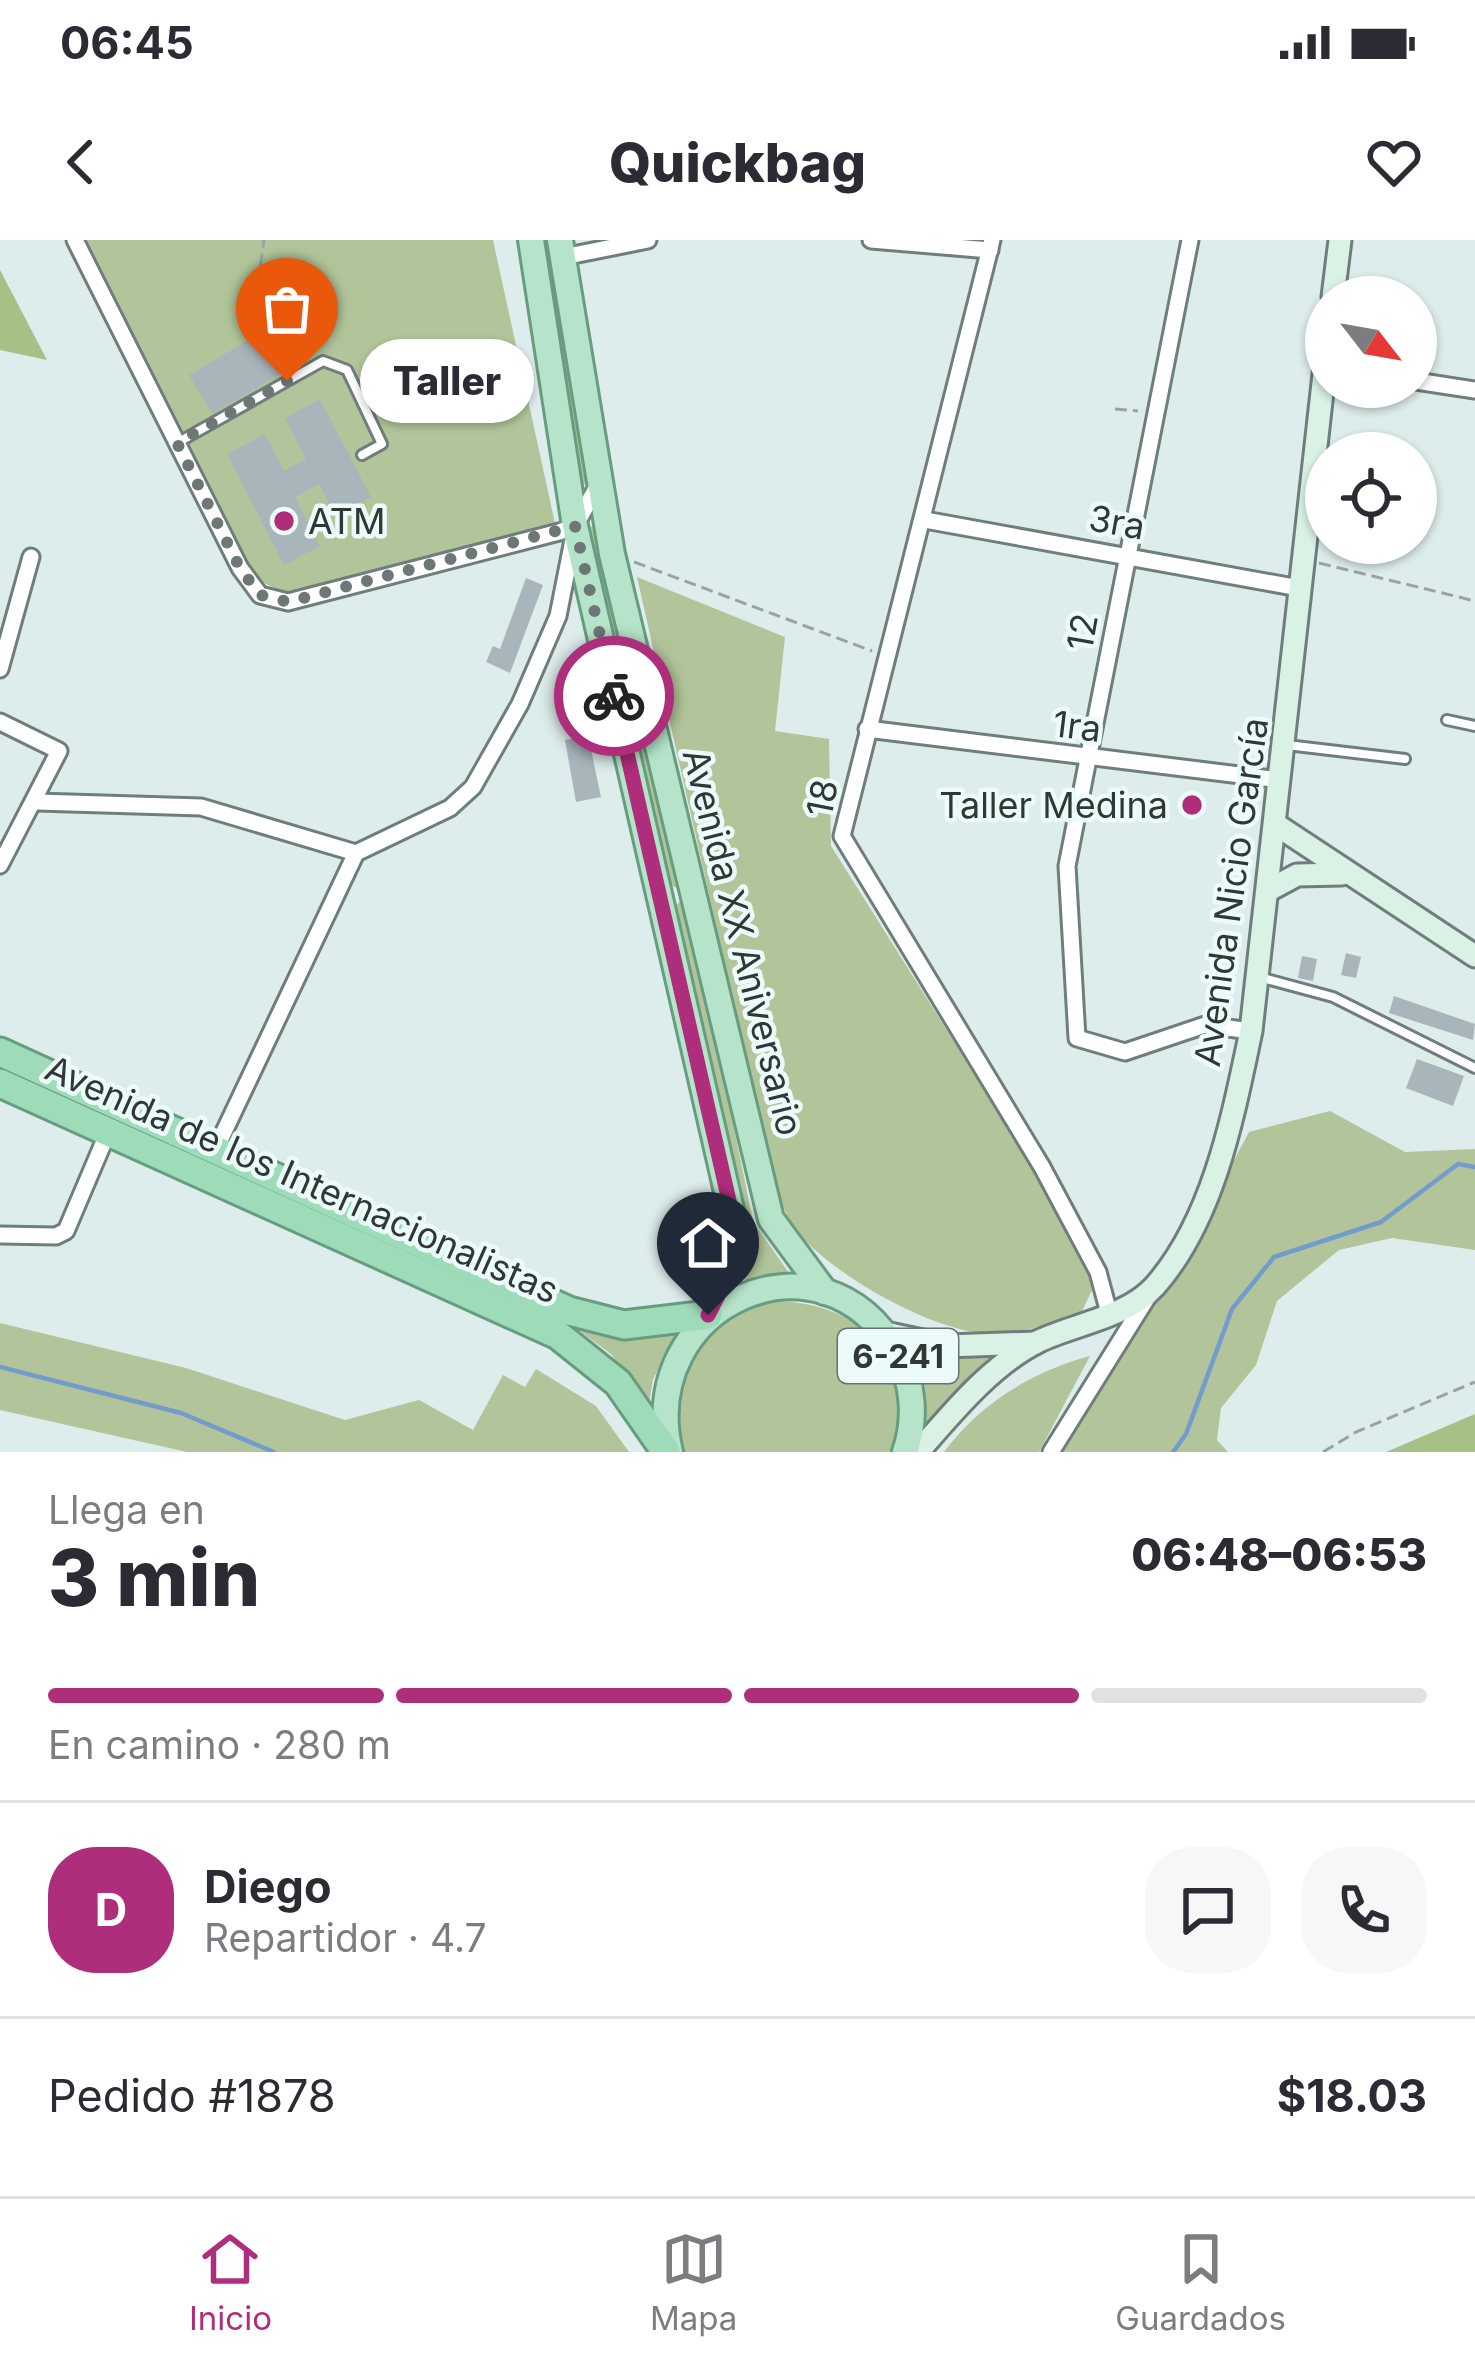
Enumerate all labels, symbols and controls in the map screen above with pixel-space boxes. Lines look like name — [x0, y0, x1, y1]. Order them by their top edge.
text: 06:45 — [60, 15, 194, 70]
icon: back — [48, 129, 114, 195]
icon: heart — [1361, 129, 1427, 195]
text: Quickbag — [609, 130, 866, 195]
pin — [236, 258, 338, 381]
icon: bag — [254, 276, 320, 342]
north arrow — [1305, 276, 1437, 408]
map controls — [1305, 276, 1437, 564]
callout: Taller — [359, 339, 533, 423]
text: Taller — [393, 357, 501, 404]
button: locate — [1305, 432, 1437, 564]
street label: 3ra — [1086, 495, 1148, 549]
place label: ATM — [308, 499, 386, 543]
marker: ATM — [271, 508, 297, 534]
street label: 12 — [1057, 610, 1107, 654]
courier — [554, 636, 674, 756]
icon: bike — [581, 663, 647, 729]
street label: 1ra — [1050, 701, 1104, 751]
street label: Avenida Nicio García — [1185, 715, 1277, 1069]
street label: Avenida XX Aniversario — [674, 744, 812, 1140]
street label: 18 — [797, 776, 847, 820]
place label: Taller Medina — [939, 783, 1168, 827]
marker: Taller Medina — [1179, 792, 1205, 818]
street label: Avenida de los Internacionalistas — [39, 1046, 565, 1312]
pin — [657, 1192, 759, 1315]
icon: home — [675, 1210, 741, 1276]
road number: 6-241 — [838, 1329, 958, 1383]
text: Llega en — [48, 1486, 205, 1533]
text: 06:48–06:53 — [1131, 1527, 1427, 1582]
text: 3 min — [48, 1530, 260, 1625]
text: En camino · 280 m — [48, 1721, 391, 1768]
button: chat — [1145, 1847, 1271, 1973]
button: phone — [1301, 1847, 1427, 1973]
text: Diego — [204, 1859, 332, 1914]
text: D — [95, 1882, 127, 1937]
text: Repartidor · 4.7 — [204, 1914, 487, 1961]
text: Pedido #1878 — [48, 2068, 336, 2123]
text: $18.03 — [1277, 2068, 1427, 2123]
tab: Inicio — [189, 2226, 272, 2338]
tab: Mapa — [650, 2226, 737, 2338]
tab: Guardados — [1115, 2226, 1286, 2338]

